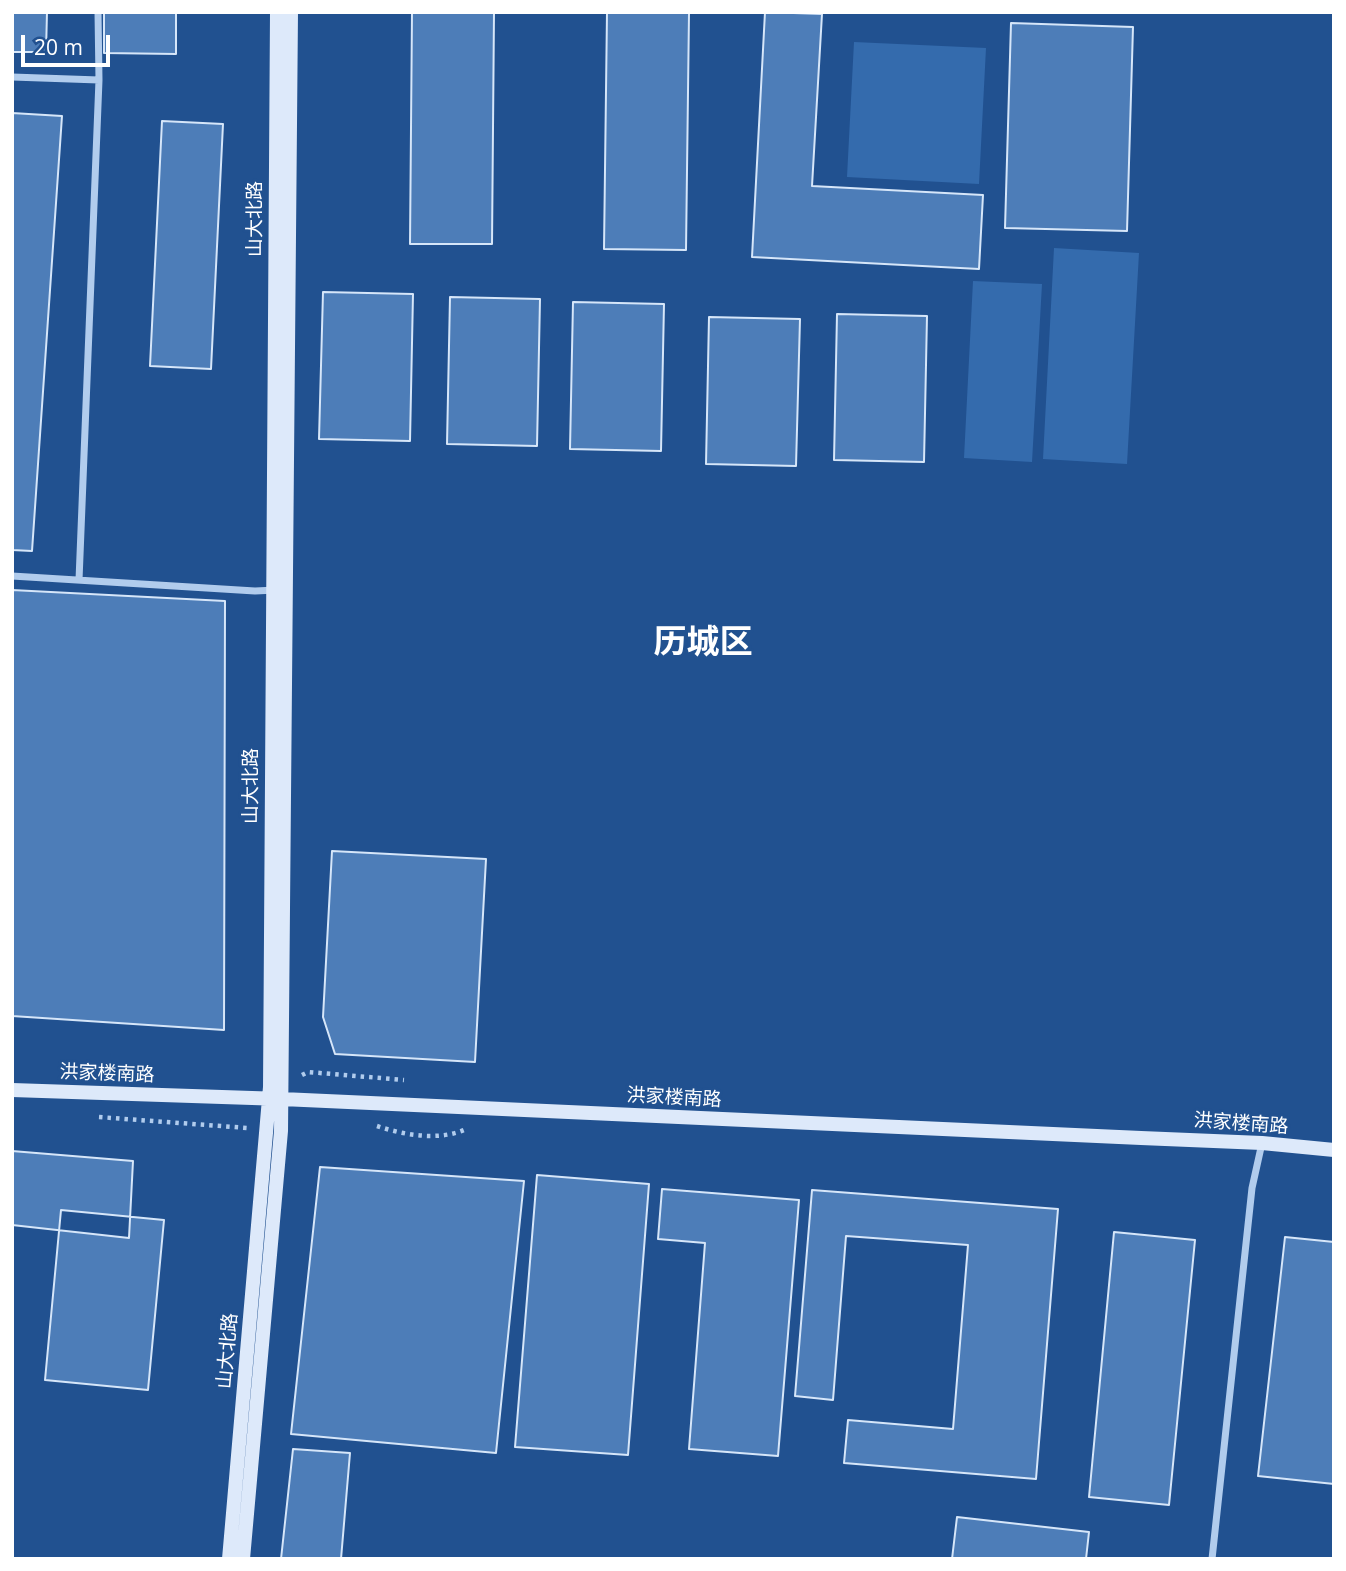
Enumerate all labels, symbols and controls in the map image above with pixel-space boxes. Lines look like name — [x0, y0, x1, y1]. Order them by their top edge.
scale bar — [24, 21, 114, 65]
text: 20 m — [34, 33, 83, 61]
street label: 山大北路 — [245, 181, 267, 257]
district label: 历城区 — [654, 624, 752, 664]
street label: 山大北路 — [241, 748, 263, 824]
street label: 洪家楼南路 — [59, 1061, 155, 1087]
street label: 洪家楼南路 — [626, 1084, 722, 1112]
street label: 洪家楼南路 — [1193, 1109, 1289, 1139]
street label: 山大北路 — [213, 1312, 243, 1390]

